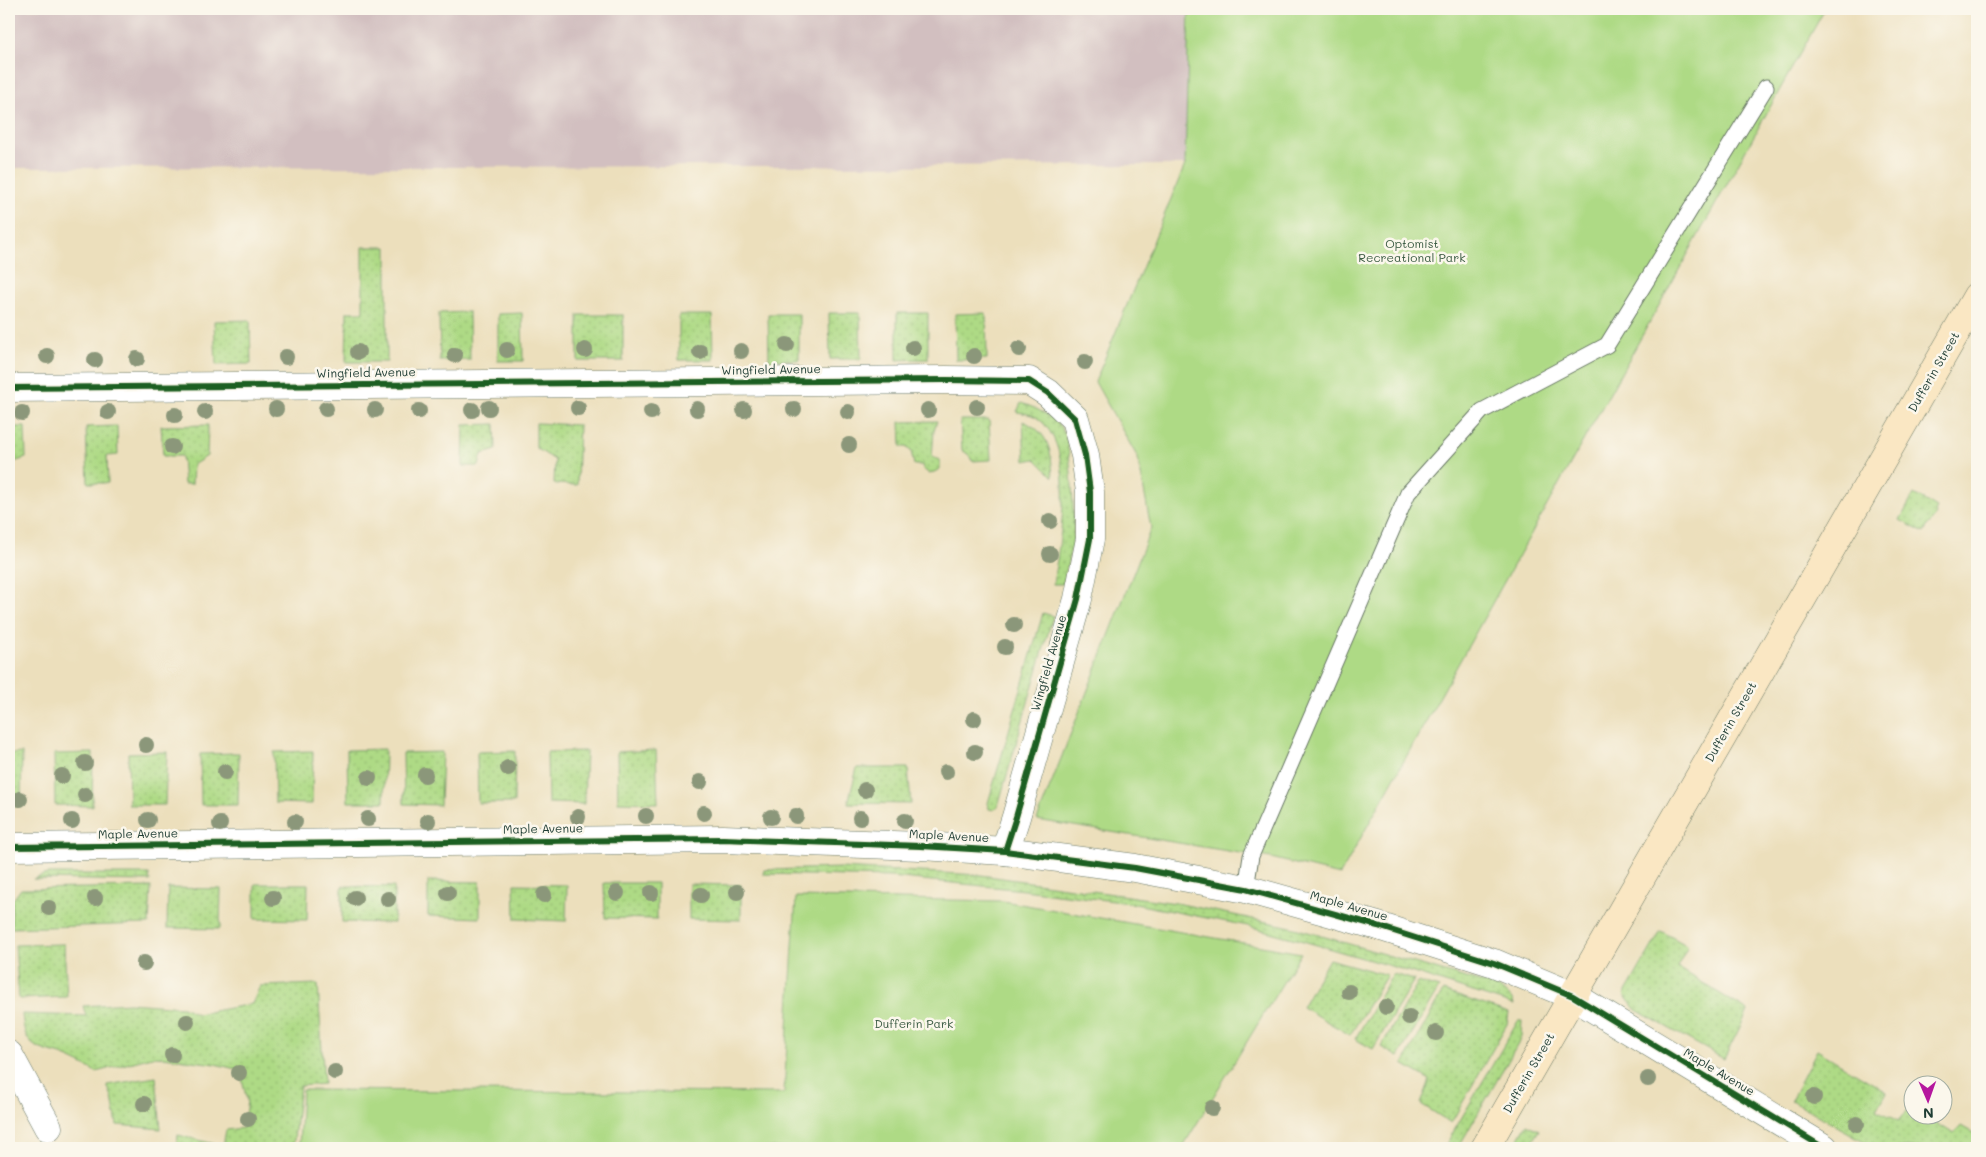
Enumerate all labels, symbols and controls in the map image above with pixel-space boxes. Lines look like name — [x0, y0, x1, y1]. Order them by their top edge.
park label: Optomist Recreational Park — [1358, 235, 1466, 265]
street label: Dufferin Street — [1904, 329, 1963, 414]
street label: Wingfield Avenue — [721, 360, 821, 378]
street label: Wingfield Avenue — [316, 363, 416, 381]
street label: Wingfield Avenue — [1027, 613, 1069, 713]
street label: Dufferin Street — [1701, 679, 1760, 764]
street label: Maple Avenue — [503, 819, 583, 837]
street label: Maple Avenue — [98, 824, 178, 842]
street label: Maple Avenue — [909, 825, 990, 845]
street label: Maple Avenue — [1308, 886, 1390, 924]
park label: Dufferin Park — [875, 1015, 953, 1031]
street label: Dufferin Street — [1499, 1030, 1558, 1115]
street label: Maple Avenue — [1681, 1044, 1758, 1099]
north arrow — [1904, 1074, 1954, 1124]
text: N — [1923, 1104, 1934, 1123]

